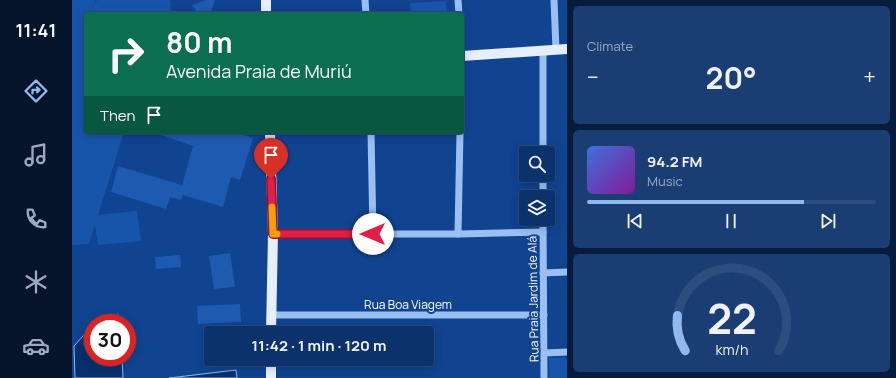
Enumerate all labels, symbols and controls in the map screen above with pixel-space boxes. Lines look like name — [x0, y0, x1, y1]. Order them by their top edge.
text: 11:41 — [16, 18, 56, 42]
text: 80 m — [166, 23, 232, 61]
icon: right — [100, 28, 152, 80]
text: Climate — [587, 37, 633, 55]
text: 20° — [706, 57, 757, 98]
text: Avenida Praia de Muriú — [166, 59, 352, 83]
text: − — [587, 62, 599, 92]
text: + — [863, 62, 876, 92]
icon: directions — [22, 77, 50, 105]
icon: arrive — [143, 104, 165, 126]
text: Then — [100, 105, 135, 126]
pin — [254, 138, 288, 179]
icon: music — [22, 141, 50, 169]
icon: arrive — [260, 144, 282, 166]
map controls — [519, 146, 555, 226]
button: search — [519, 146, 555, 182]
text: 94.2 FM — [647, 151, 702, 172]
text: Music — [647, 172, 683, 190]
button: layers — [519, 190, 555, 226]
icon: phone — [22, 205, 50, 233]
icon: previous — [624, 210, 646, 232]
icon: pause — [720, 210, 742, 232]
icon: next — [817, 210, 839, 232]
position arrow — [352, 213, 394, 255]
street label: Rua Praia Jardim de Alá — [523, 236, 543, 362]
icon: climate — [22, 268, 50, 296]
text: 22 — [707, 290, 756, 346]
street label: Rua Boa Viagem — [364, 296, 452, 313]
speed limit sign: 30 — [84, 314, 136, 366]
icon: car — [22, 332, 50, 360]
text: 11:42 · 1 min · 120 m — [252, 335, 386, 356]
text: km/h — [715, 340, 748, 359]

